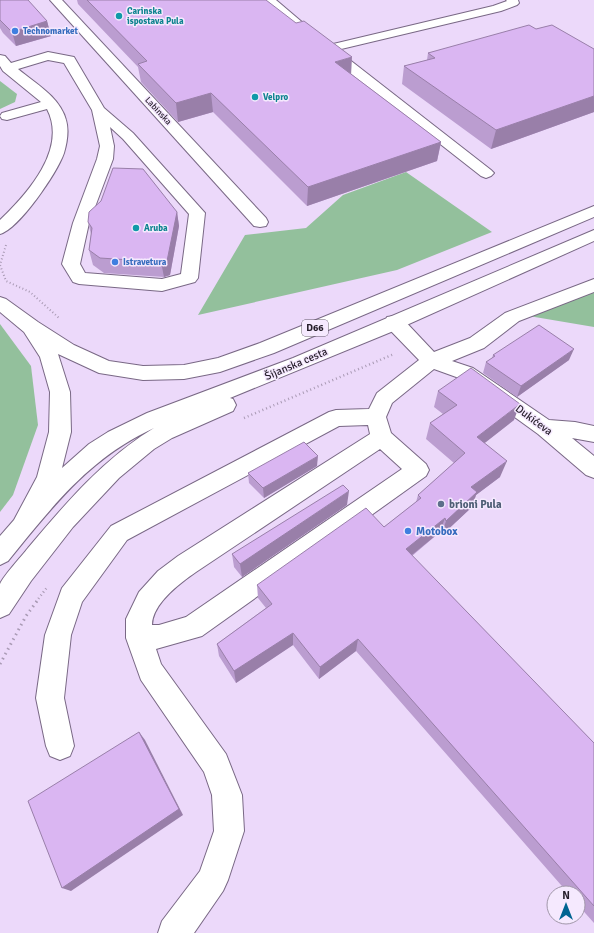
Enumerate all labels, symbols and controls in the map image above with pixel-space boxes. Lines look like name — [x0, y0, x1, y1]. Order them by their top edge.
place label: Carinska ispostava Pula — [127, 6, 184, 27]
marker: Carinska ispostava Pula — [114, 11, 124, 21]
marker: Technomarket — [10, 26, 20, 36]
place label: Technomarket — [23, 26, 79, 37]
marker: Velpro — [250, 92, 260, 102]
place label: Velpro — [263, 92, 289, 103]
street label: Labinska — [142, 95, 174, 128]
marker: Aruba — [131, 223, 141, 233]
place label: Aruba — [144, 223, 168, 234]
marker: Istravetura — [110, 257, 120, 267]
place label: Istravetura — [123, 257, 167, 268]
road number: D66 — [302, 320, 328, 336]
street label: Šijanska cesta — [262, 344, 330, 383]
street label: Dukićeva — [513, 402, 555, 438]
place label: brioni Pula — [449, 498, 502, 511]
marker: brioni Pula — [436, 499, 446, 509]
place label: Motobox — [416, 525, 458, 538]
marker: Motobox — [403, 526, 413, 536]
north arrow — [546, 885, 586, 925]
text: N — [562, 889, 570, 902]

